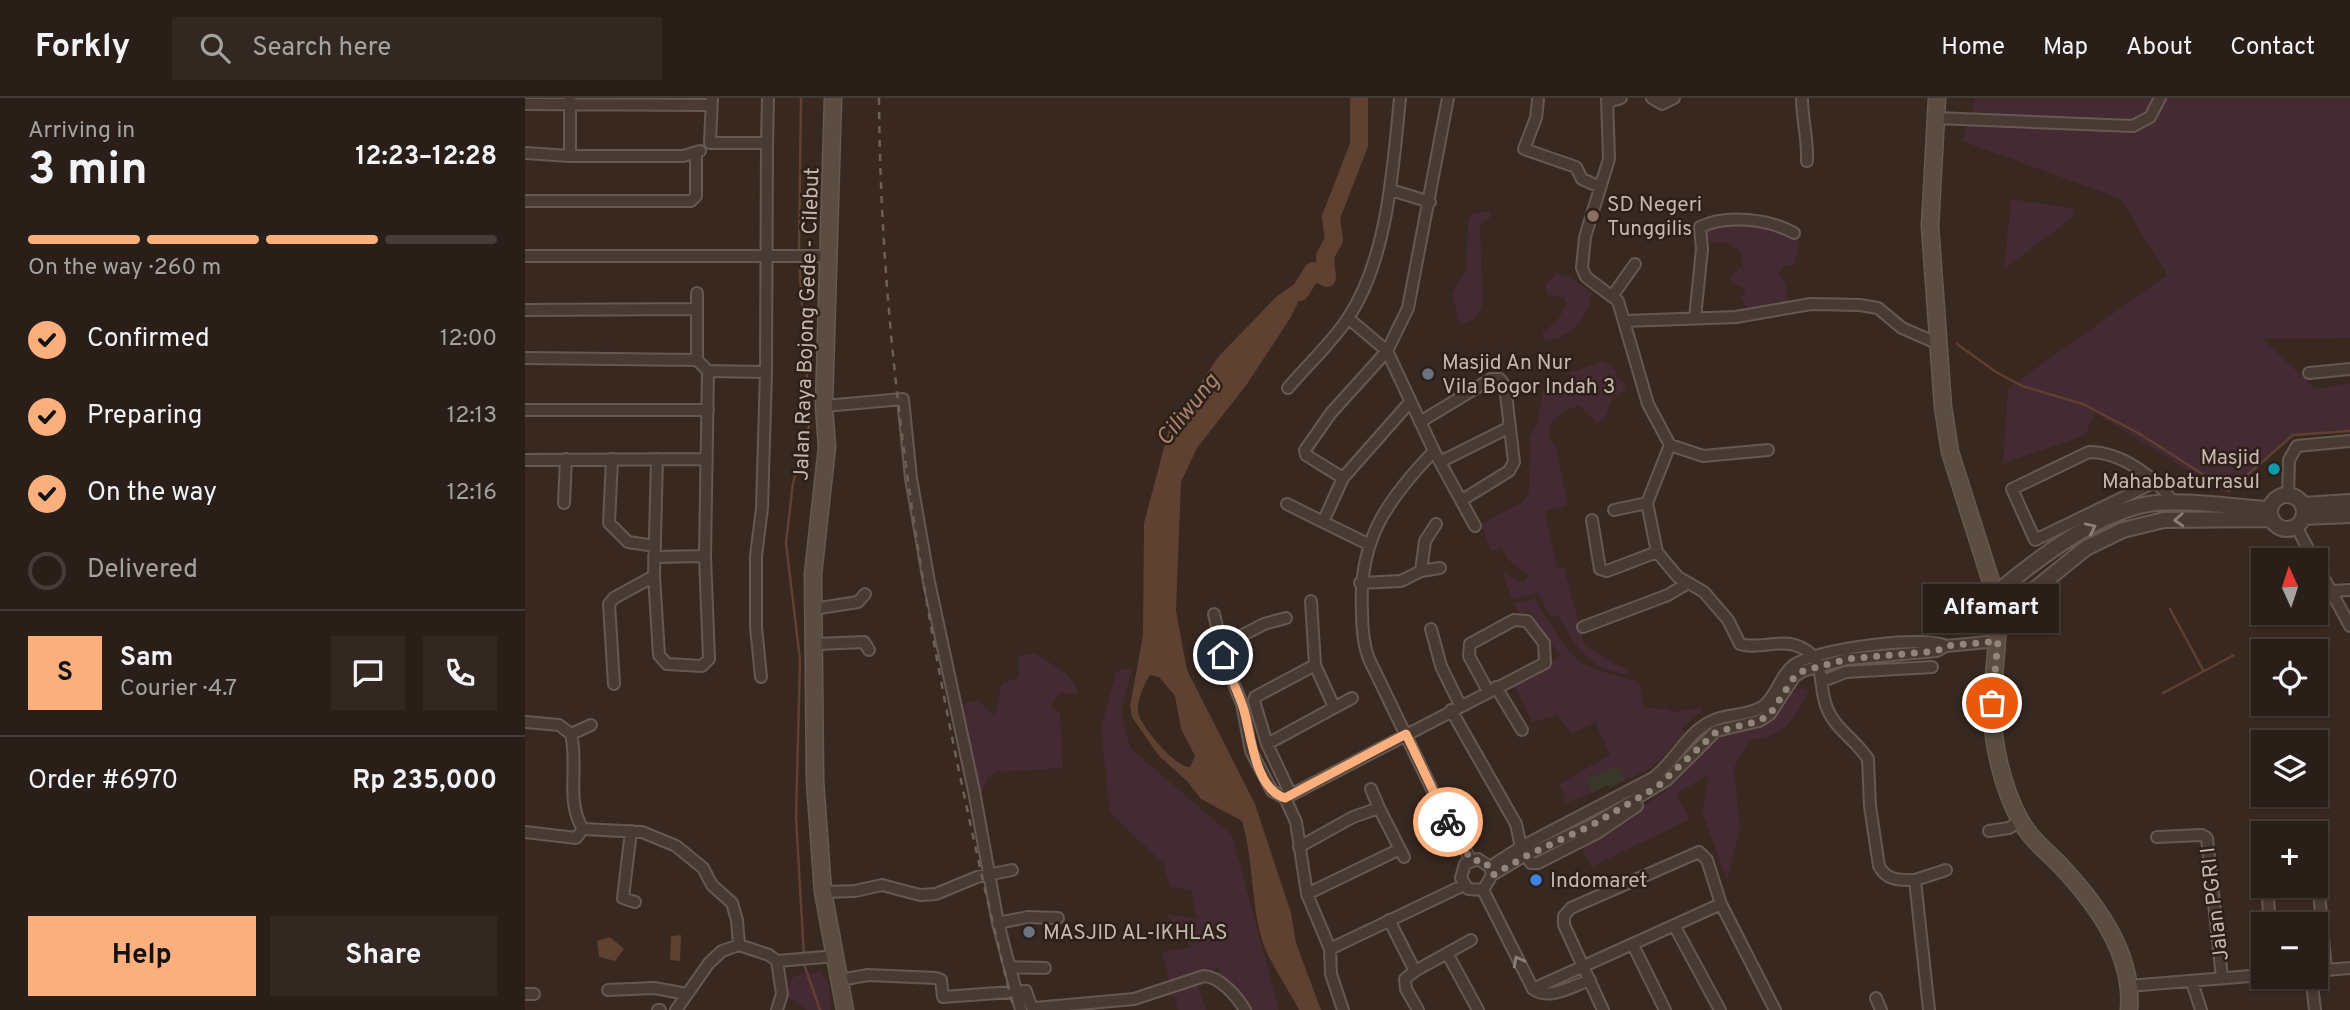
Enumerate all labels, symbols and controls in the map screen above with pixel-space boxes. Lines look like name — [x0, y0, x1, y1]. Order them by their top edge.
search box — [172, 17, 662, 80]
text: Forkly — [35, 27, 130, 69]
icon: search — [196, 29, 234, 67]
text: Search here — [252, 32, 391, 65]
text: Home — [1941, 33, 2005, 63]
text: Map — [2043, 33, 2088, 63]
text: About — [2126, 33, 2192, 63]
text: Contact — [2230, 33, 2315, 63]
text: Arriving in — [28, 117, 135, 146]
text: 12:23–12:28 — [355, 141, 497, 174]
text: 3 min — [28, 142, 148, 201]
street label: Jalan Raya Bojong Gede - Cilebut — [789, 167, 826, 481]
place label: SD Negeri Tunggilis — [1607, 192, 1702, 243]
marker: SD Negeri Tunggilis — [1585, 208, 1601, 224]
text: On the way · 260 m — [28, 254, 221, 283]
icon: check — [28, 321, 66, 359]
text: Confirmed — [87, 323, 210, 356]
text: 12:00 — [440, 325, 497, 354]
place label: Masjid An Nur Vila Bogor Indah 3 — [1442, 350, 1615, 401]
marker: Masjid An Nur Vila Bogor Indah 3 — [1420, 366, 1436, 382]
water label: Ciliwung — [1151, 368, 1227, 453]
icon: check — [28, 398, 66, 436]
text: Preparing — [87, 400, 202, 433]
text: 12:13 — [447, 402, 497, 431]
place label: Masjid Mahabbaturrasul — [2102, 445, 2260, 496]
marker: Masjid Mahabbaturrasul — [2266, 461, 2282, 477]
icon: check — [28, 475, 66, 513]
text: On the way — [87, 477, 217, 510]
text: 12:16 — [447, 479, 497, 508]
one-way arrow — [2174, 512, 2185, 527]
one-way arrow — [2084, 522, 2096, 536]
north arrow — [2251, 548, 2327, 625]
map controls — [2251, 548, 2328, 989]
text: Delivered — [87, 554, 198, 587]
callout: Alfamart — [1924, 584, 2060, 633]
text: Alfamart — [1943, 594, 2039, 623]
pin — [1193, 625, 1253, 685]
button: chat — [331, 636, 405, 710]
button: phone — [423, 636, 497, 710]
icon: home — [1204, 636, 1242, 674]
button: locate — [2251, 639, 2328, 716]
text: Sam — [120, 642, 173, 675]
text: S — [57, 657, 73, 690]
pin — [1962, 673, 2022, 733]
text: Courier · 4.7 — [120, 675, 237, 704]
icon: bag — [1973, 684, 2011, 722]
button: layers — [2251, 730, 2328, 807]
text: Order #6970 — [28, 765, 178, 798]
text: Rp 235,000 — [352, 765, 497, 798]
courier — [1413, 787, 1483, 857]
icon: bike — [1429, 803, 1467, 841]
button: + — [2251, 821, 2328, 898]
street label: Jalan PGRI I — [2195, 845, 2236, 962]
place label: Indomaret — [1550, 868, 1647, 895]
marker: Indomaret — [1528, 872, 1544, 888]
button: − — [2251, 912, 2328, 989]
button: Help — [28, 916, 256, 996]
button: Share — [270, 916, 497, 996]
place label: MASJID AL-IKHLAS — [1043, 920, 1228, 947]
marker: MASJID AL-IKHLAS — [1021, 924, 1037, 940]
one-way arrow — [1513, 956, 1527, 968]

